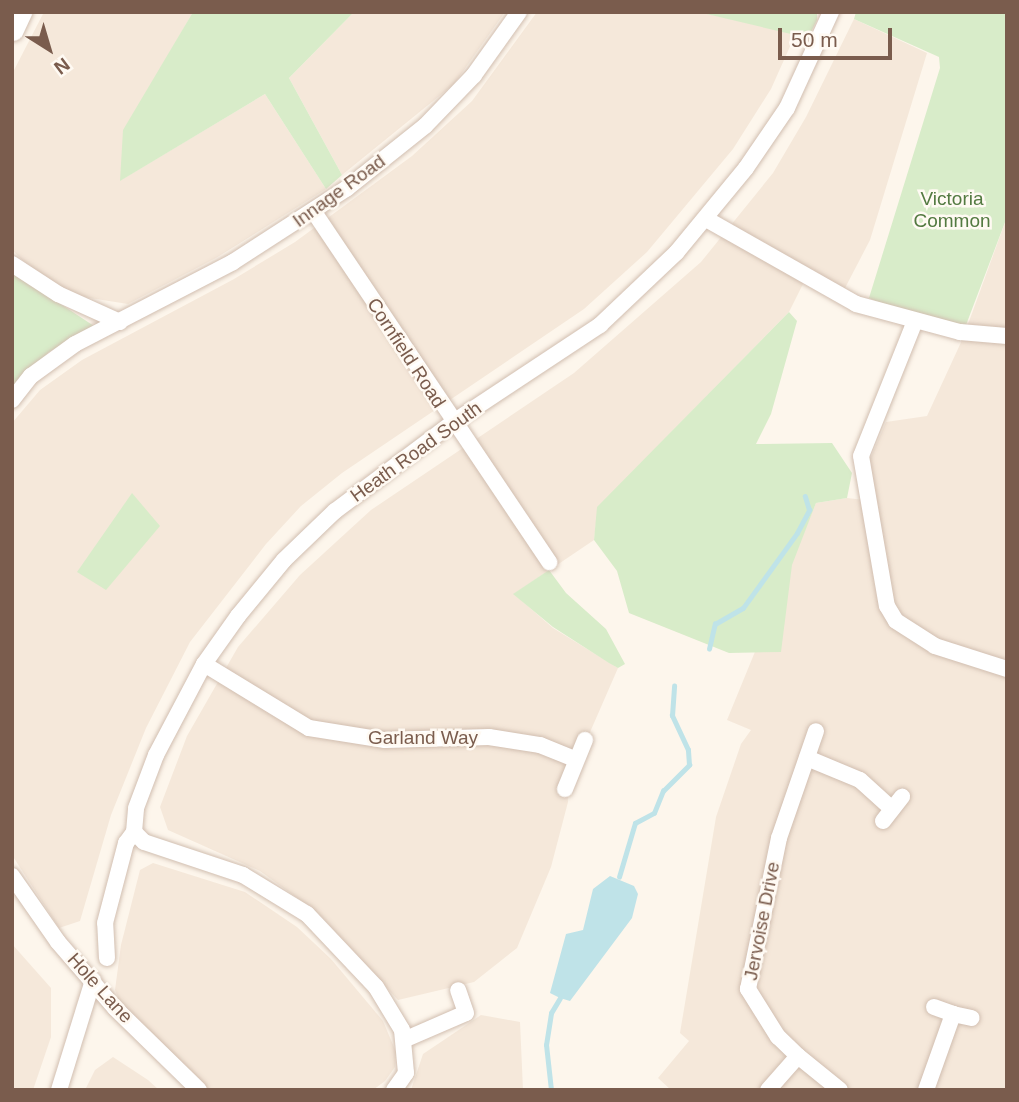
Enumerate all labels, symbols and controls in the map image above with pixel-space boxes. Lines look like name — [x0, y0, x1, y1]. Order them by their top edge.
north arrow — [14, 14, 84, 84]
scale bar — [781, 14, 895, 58]
text: 50 m — [791, 28, 838, 51]
text: N — [50, 54, 74, 79]
street label: Innage Road — [288, 150, 390, 232]
park label: Victoria Common — [913, 188, 991, 232]
street label: Cornfield Road — [362, 294, 450, 412]
street label: Heath Road South — [346, 397, 486, 507]
street label: Garland Way — [368, 727, 478, 749]
street label: Jervoise Drive — [739, 860, 785, 982]
street label: Hole Lane — [63, 948, 137, 1028]

